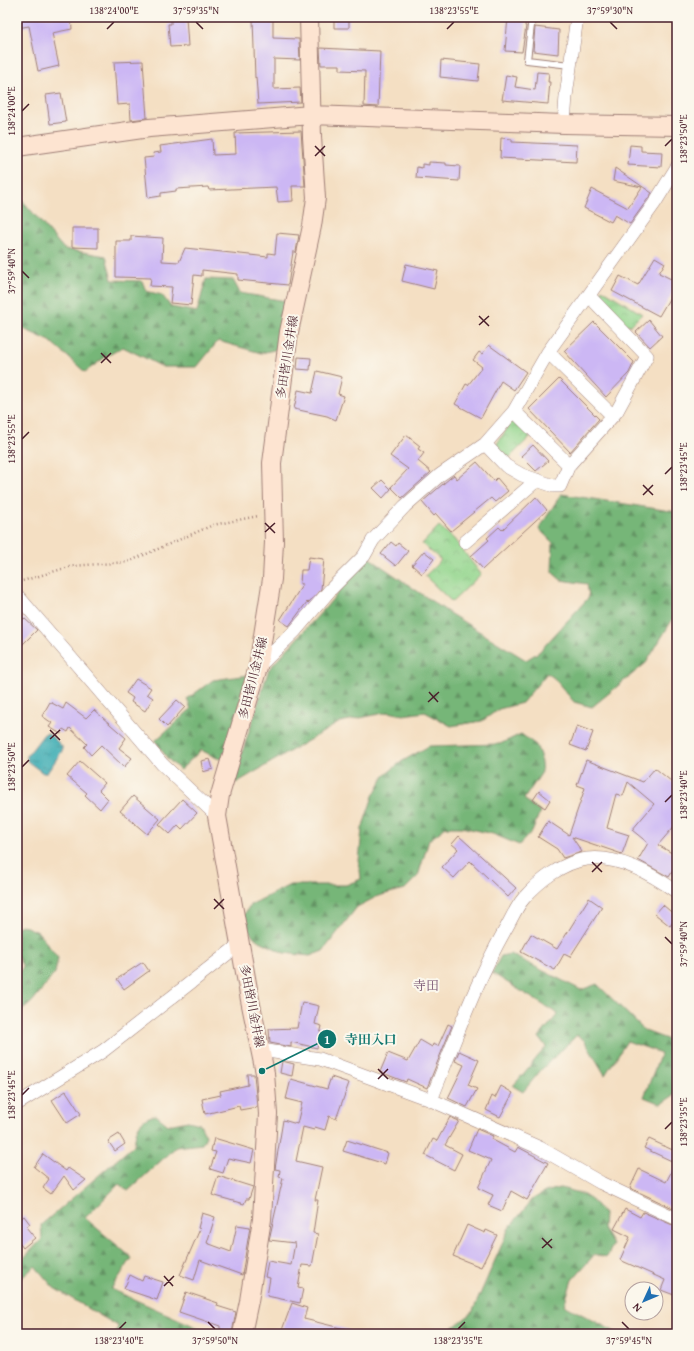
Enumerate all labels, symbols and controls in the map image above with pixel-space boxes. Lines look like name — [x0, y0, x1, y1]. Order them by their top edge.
text: 138°24'00"E — [89, 3, 139, 18]
text: 37°59'35"N — [173, 3, 219, 18]
text: 138°23'55"E — [429, 3, 479, 18]
text: 37°59'30"N — [587, 3, 633, 18]
text: 138°24'00"E — [4, 86, 19, 136]
text: 138°23'50"E — [676, 114, 691, 164]
text: 37°59'40"N — [4, 248, 19, 294]
street label: 多田皆川金井線 — [272, 314, 301, 400]
text: 138°23'55"E — [4, 414, 19, 464]
text: 138°23'45"E — [676, 442, 691, 492]
street label: 多田皆川金井線 — [234, 635, 271, 721]
text: 138°23'50"E — [4, 742, 19, 792]
text: 138°23'40"E — [676, 770, 691, 820]
text: 37°59'40"N — [676, 921, 691, 967]
street label: 多田皆川金井線 — [236, 963, 269, 1049]
district label: 寺田 — [413, 976, 439, 995]
callout: 寺田入口 — [317, 1027, 405, 1052]
text: 寺田入口 — [345, 1030, 397, 1049]
text: 1 — [324, 1031, 330, 1048]
text: 138°23'45"E — [4, 1070, 19, 1120]
text: 138°23'35"E — [676, 1097, 691, 1147]
north arrow — [624, 1281, 664, 1321]
text: N — [628, 1299, 645, 1316]
text: 138°23'40"E — [94, 1333, 144, 1348]
text: 37°59'50"N — [192, 1333, 238, 1348]
text: 138°23'35"E — [433, 1333, 483, 1348]
text: 37°59'45"N — [606, 1333, 652, 1348]

